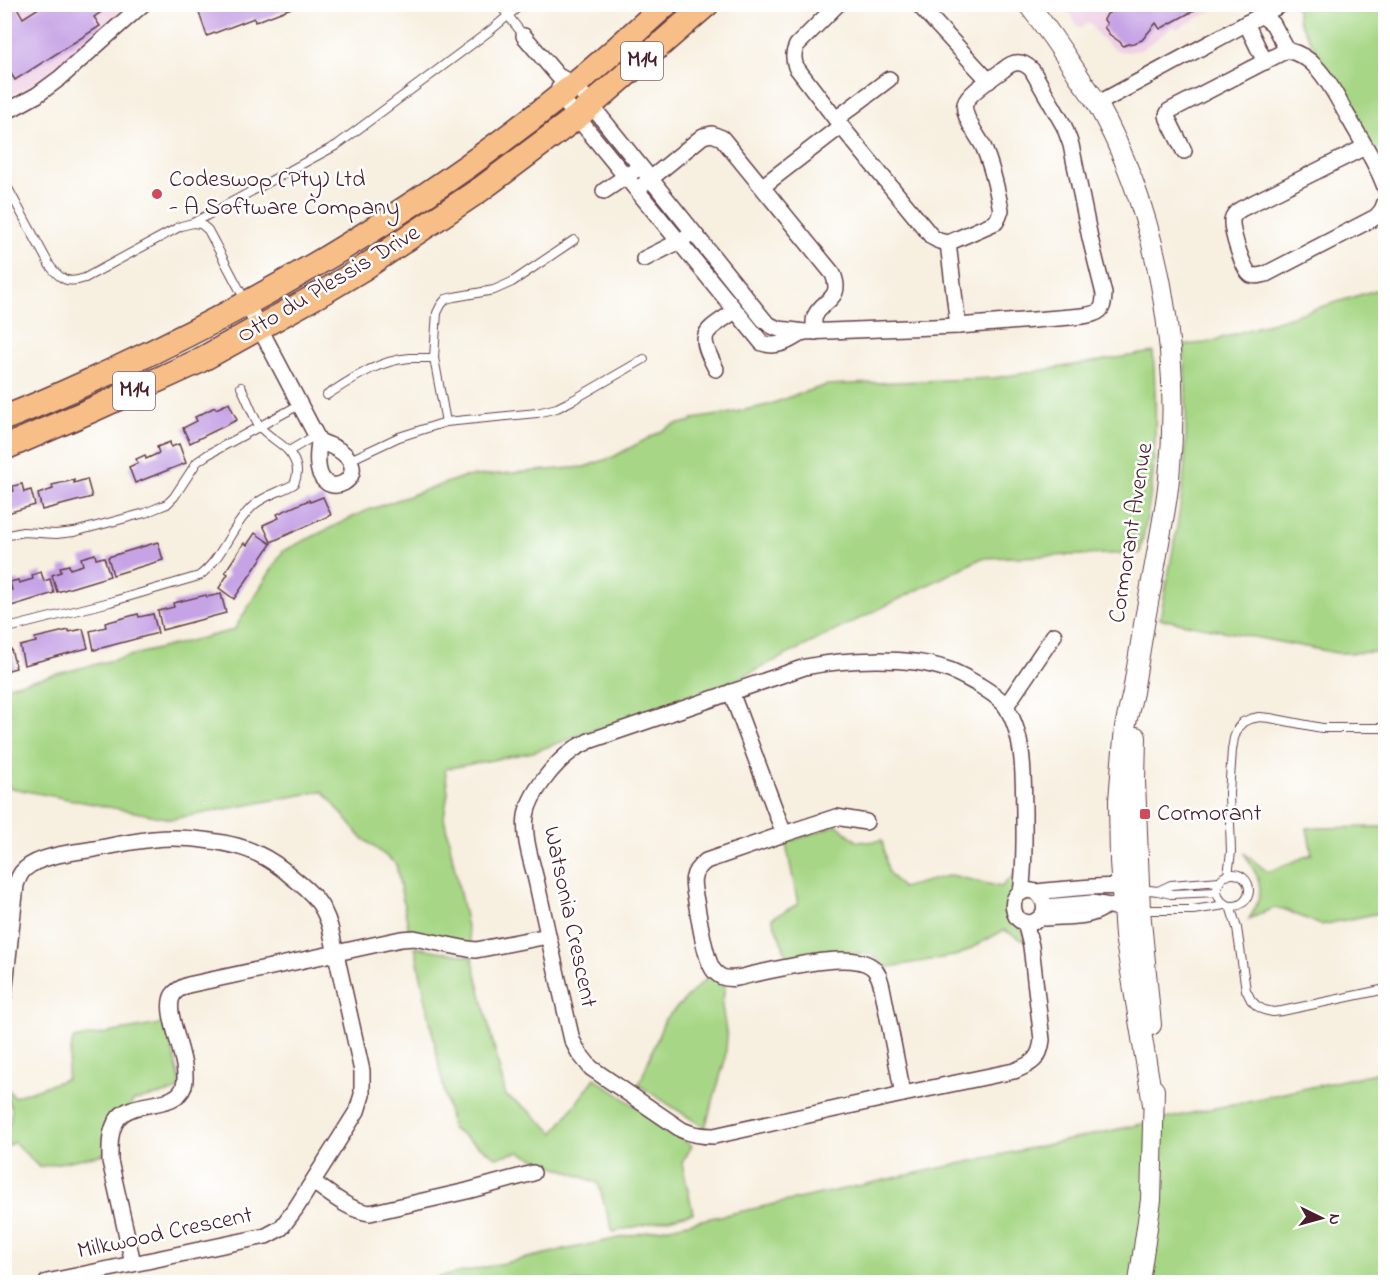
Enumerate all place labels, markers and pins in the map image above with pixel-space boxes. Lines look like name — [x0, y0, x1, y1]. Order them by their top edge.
place label: Codeswop (Pty) Ltd - A Software Company — [169, 163, 399, 227]
marker: Codeswop (Pty) Ltd - A Software Company — [150, 187, 164, 201]
place label: Cormorant — [1157, 797, 1262, 832]
marker: Cormorant — [1138, 807, 1152, 821]

